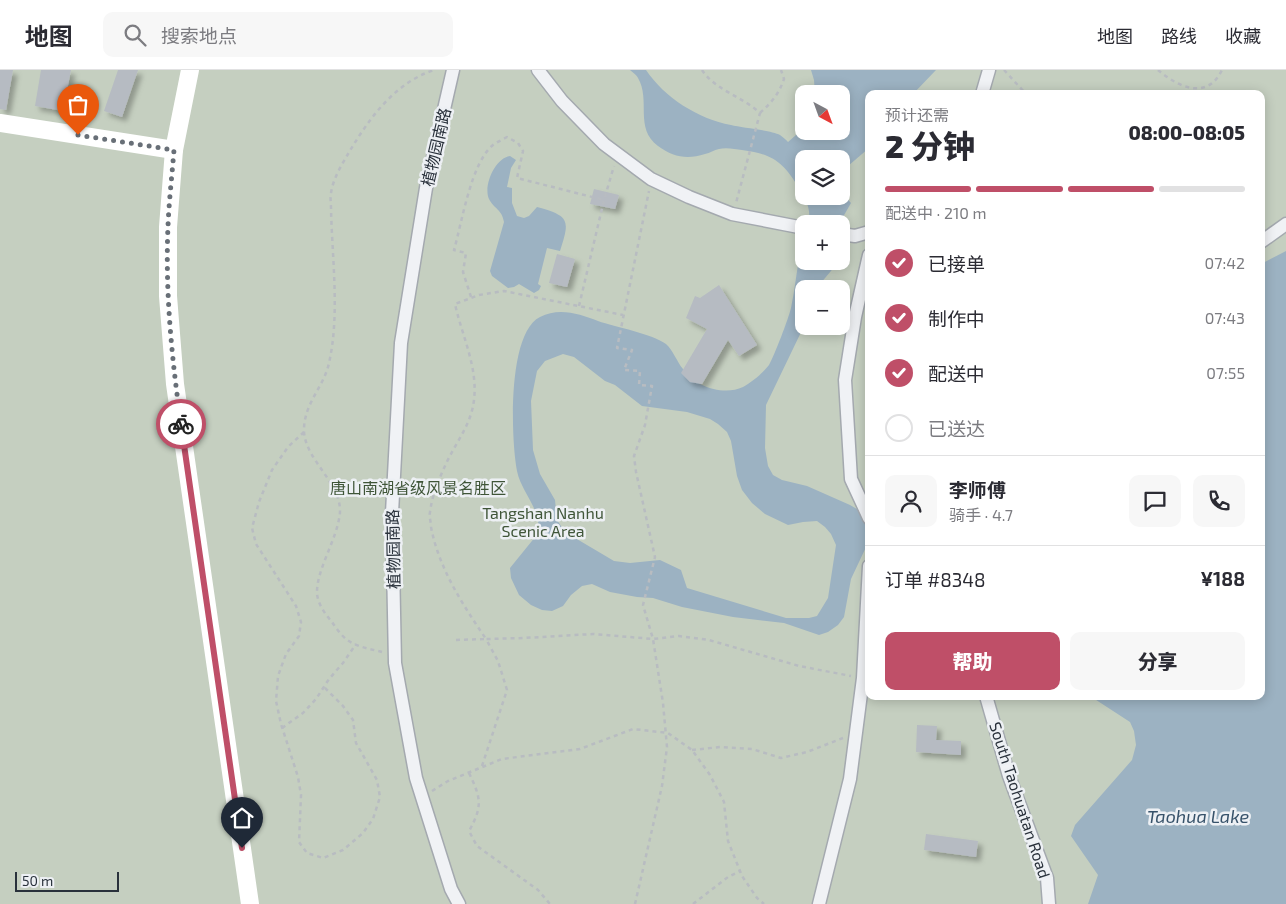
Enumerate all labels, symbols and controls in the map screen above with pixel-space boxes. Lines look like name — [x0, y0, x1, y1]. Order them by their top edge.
search box — [103, 12, 453, 57]
text: 地图 — [25, 21, 73, 50]
icon: search — [121, 21, 149, 49]
text: 搜索地点 — [161, 24, 237, 47]
text: 地图 — [1097, 25, 1133, 47]
text: 路线 — [1161, 25, 1197, 47]
text: 收藏 — [1225, 25, 1261, 47]
pin — [57, 84, 99, 135]
north arrow — [795, 85, 850, 140]
map controls — [795, 85, 850, 335]
icon: bag — [64, 91, 92, 119]
text: 预计还需 — [885, 105, 949, 124]
street label: 植物园南路 — [417, 106, 454, 188]
text: 08:00–08:05 — [1128, 121, 1245, 144]
text: 2 分钟 — [885, 126, 975, 164]
button: layers — [795, 150, 850, 205]
text: 配送中 · 210 m — [885, 203, 987, 222]
button: + — [795, 215, 850, 270]
icon: check — [885, 249, 913, 277]
text: 已接单 — [928, 252, 985, 275]
text: 07:42 — [1205, 253, 1245, 272]
button: − — [795, 280, 850, 335]
icon: check — [885, 304, 913, 332]
text: 制作中 — [928, 307, 985, 330]
text: 07:43 — [1205, 308, 1245, 327]
icon: check — [885, 359, 913, 387]
text: 配送中 — [928, 362, 985, 385]
text: 07:55 — [1206, 363, 1245, 382]
courier — [156, 399, 206, 449]
icon: bike — [167, 410, 195, 438]
text: 已送达 — [928, 417, 985, 440]
button: person — [885, 475, 937, 527]
button: chat — [1129, 475, 1181, 527]
button: phone — [1193, 475, 1245, 527]
park label: 唐山南湖省级风景名胜区 — [330, 478, 506, 497]
text: 李师傅 — [949, 478, 1006, 501]
park label: Tangshan Nanhu Scenic Area — [482, 503, 604, 540]
text: 骑手 · 4.7 — [949, 505, 1013, 524]
street label: 植物园南路 — [382, 509, 403, 589]
text: ¥188 — [1201, 567, 1245, 590]
text: 订单 #8348 — [885, 568, 986, 591]
button: 帮助 — [885, 632, 1060, 690]
button: 分享 — [1070, 632, 1245, 690]
street label: South Taohuatan Road — [986, 719, 1055, 880]
pin — [221, 797, 263, 848]
icon: home — [228, 804, 256, 832]
water label: Taohua Lake — [1147, 805, 1249, 827]
scale bar — [15, 869, 119, 892]
text: 50 m — [22, 872, 53, 889]

